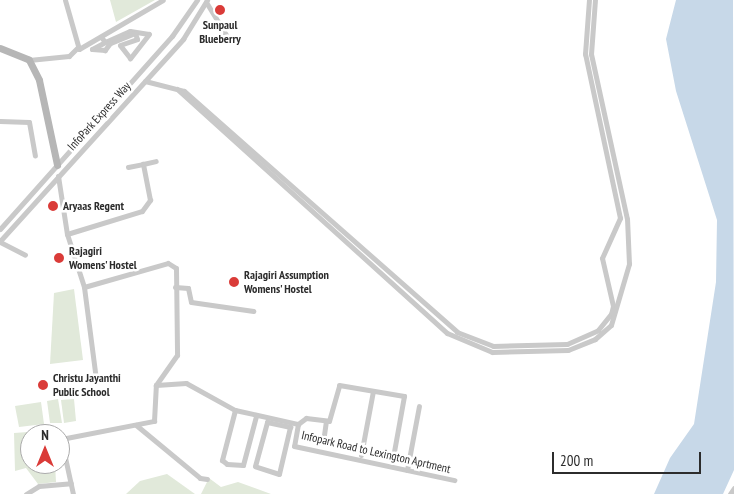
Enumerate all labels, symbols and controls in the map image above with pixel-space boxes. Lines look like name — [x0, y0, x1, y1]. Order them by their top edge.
marker: Sunpaul Blueberry — [214, 4, 226, 16]
place label: Sunpaul Blueberry — [199, 18, 241, 46]
street label: InfoPark Express Way — [64, 79, 134, 153]
place label: Aryaas Regent — [63, 199, 124, 213]
marker: Aryaas Regent — [47, 200, 59, 212]
place label: Rajagiri Womens' Hostel — [69, 244, 138, 272]
marker: Rajagiri Womens' Hostel — [53, 252, 65, 264]
place label: Rajagiri Assumption Womens' Hostel — [244, 268, 329, 296]
marker: Rajagiri Assumption Womens' Hostel — [228, 276, 240, 288]
place label: Christu Jayanthi Public School — [53, 371, 121, 399]
marker: Christu Jayanthi Public School — [37, 379, 49, 391]
north arrow — [20, 424, 70, 474]
text: N — [41, 426, 49, 444]
street label: Infopark Road to Lexington Aprtment — [300, 428, 452, 476]
scale bar — [554, 442, 703, 474]
text: 200 m — [560, 451, 593, 470]

